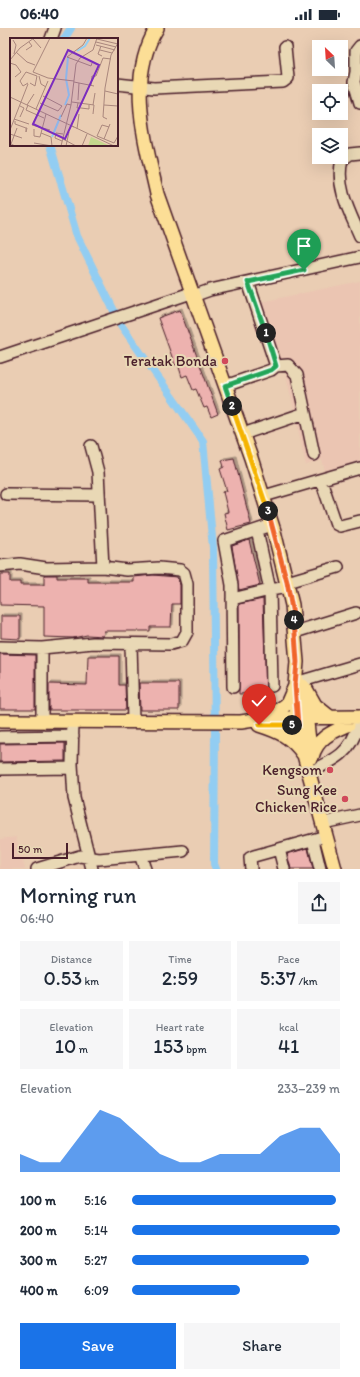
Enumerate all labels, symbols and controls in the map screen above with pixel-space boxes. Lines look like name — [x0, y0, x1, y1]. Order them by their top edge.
text: 06:40 — [20, 5, 59, 23]
inset map — [10, 38, 118, 146]
north arrow — [312, 40, 348, 76]
map controls — [312, 40, 348, 164]
button: locate — [312, 84, 348, 120]
button: layers — [312, 128, 348, 164]
pin — [287, 229, 321, 270]
icon: arrive — [293, 235, 315, 257]
pin: 1 — [256, 323, 276, 343]
text: 1 — [263, 326, 269, 339]
place label: Teratak Bonda — [124, 352, 218, 370]
marker: Teratak Bonda — [220, 356, 230, 366]
pin: 2 — [222, 396, 242, 416]
text: 2 — [229, 399, 235, 412]
pin: 3 — [258, 501, 278, 521]
text: 3 — [265, 504, 271, 517]
pin: 4 — [284, 610, 304, 630]
text: 4 — [291, 613, 297, 626]
pin — [242, 684, 276, 725]
icon: check — [248, 690, 270, 712]
pin: 5 — [282, 715, 302, 735]
text: 5 — [289, 718, 295, 731]
place label: Kengsom — [262, 761, 322, 779]
marker: Kengsom — [325, 765, 335, 775]
place label: Sung Kee Chicken Rice — [255, 781, 337, 816]
marker: Sung Kee Chicken Rice — [340, 794, 350, 804]
scale bar — [12, 841, 68, 860]
text: 50 m — [18, 843, 42, 856]
text: Morning run — [20, 882, 136, 909]
button: share — [298, 882, 340, 924]
text: 06:40 — [20, 911, 54, 926]
text: Distance — [51, 953, 92, 966]
text: Time — [168, 953, 192, 966]
text: Pace — [278, 953, 300, 966]
text: 0.53 — [43, 966, 82, 990]
text: 2:59 — [162, 966, 198, 990]
text: 5:37 — [260, 966, 296, 990]
text: km — [82, 975, 99, 988]
text: /km — [296, 975, 318, 988]
text: Elevation — [49, 1021, 93, 1034]
text: Heart rate — [156, 1021, 204, 1034]
text: kcal — [279, 1021, 298, 1034]
text: 10 — [55, 1034, 76, 1058]
text: 153 — [153, 1034, 184, 1058]
text: 41 — [278, 1034, 299, 1058]
text: m — [76, 1043, 88, 1056]
text: bpm — [184, 1043, 207, 1056]
text: Elevation — [20, 1081, 72, 1096]
text: 233–239 m — [277, 1081, 340, 1096]
text: 100 m — [20, 1193, 56, 1208]
text: 5:16 — [84, 1193, 107, 1208]
text: 200 m — [20, 1223, 57, 1238]
text: 5:14 — [84, 1223, 108, 1238]
text: 300 m — [20, 1253, 57, 1268]
text: 5:27 — [84, 1253, 107, 1268]
text: 400 m — [20, 1283, 58, 1298]
text: 6:09 — [84, 1283, 109, 1298]
button: Save — [20, 1323, 176, 1369]
button: Share — [184, 1323, 340, 1369]

